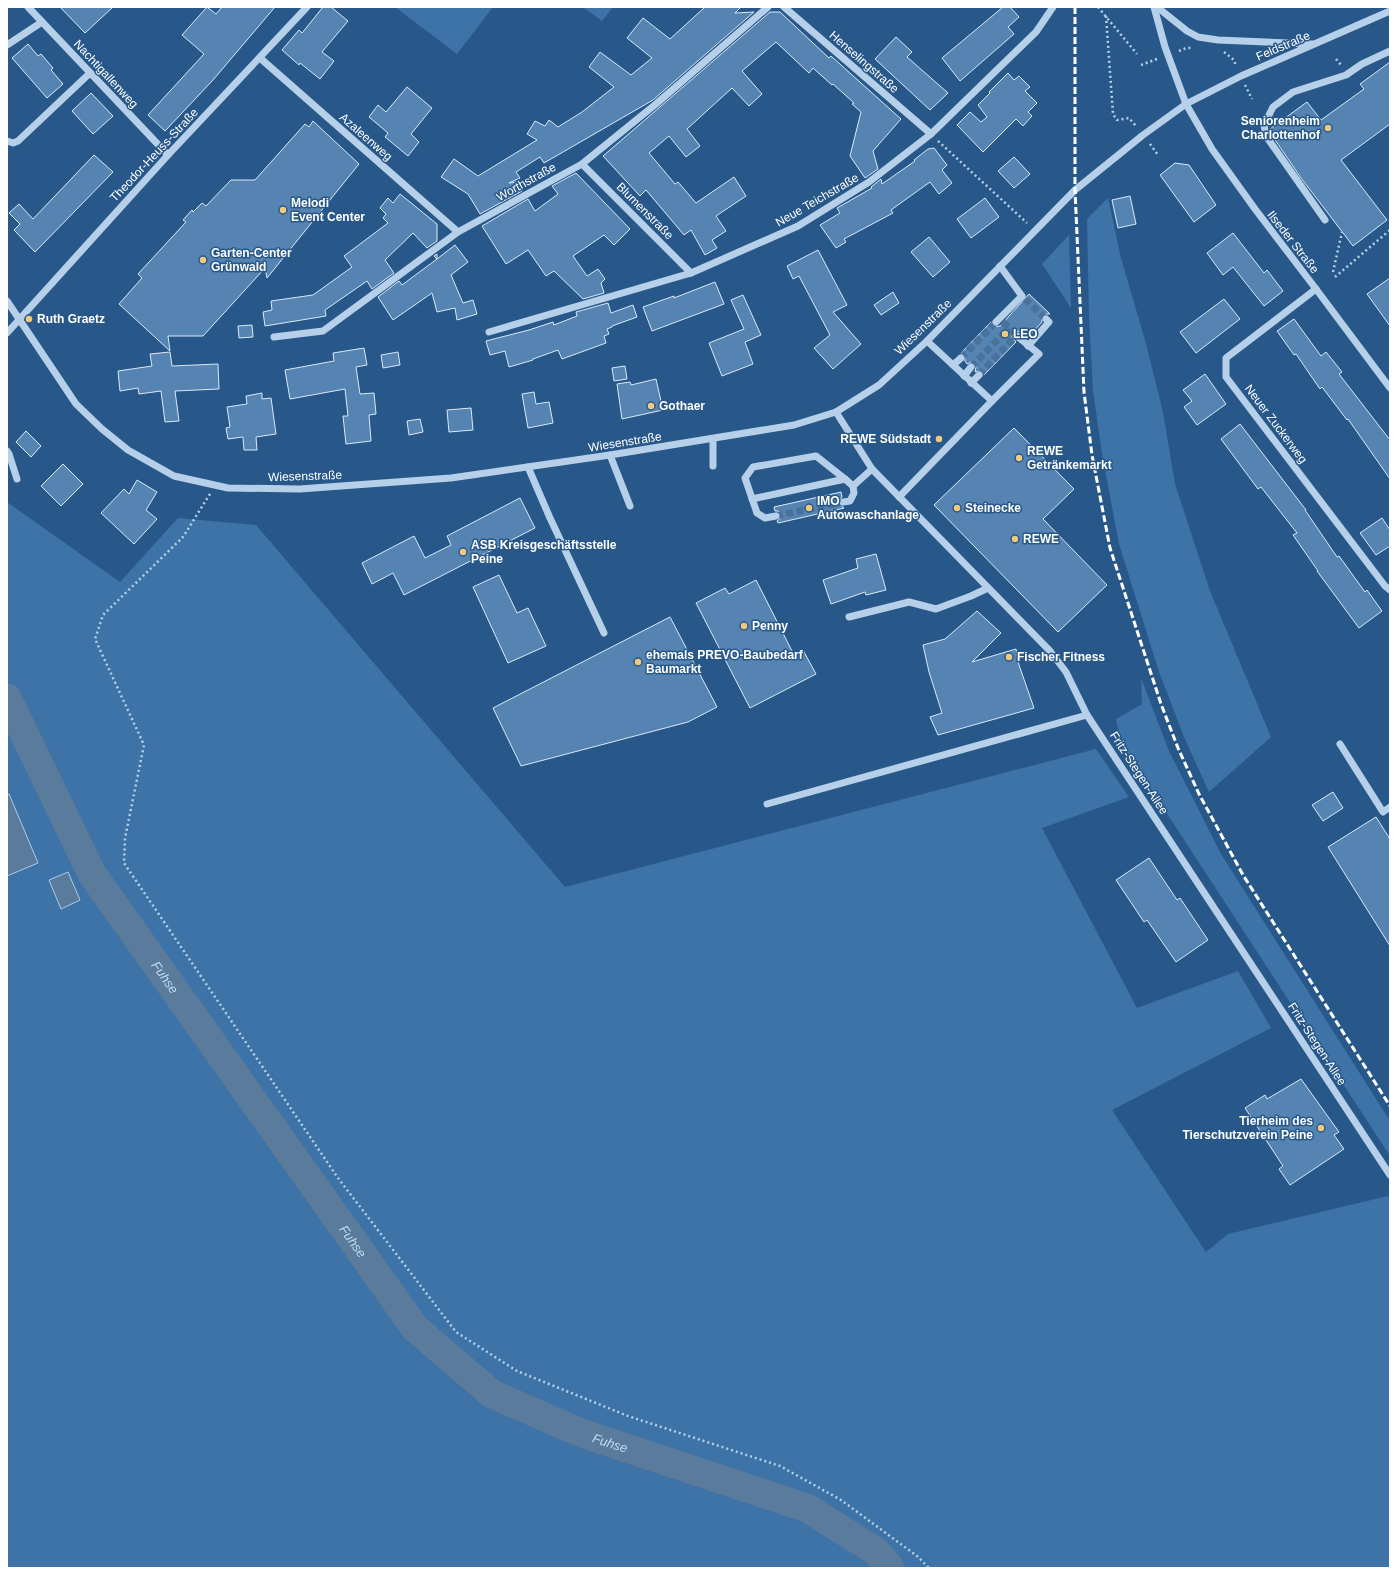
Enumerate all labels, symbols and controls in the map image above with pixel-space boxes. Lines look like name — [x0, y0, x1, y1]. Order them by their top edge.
street label: Henselingstraße — [826, 28, 902, 96]
street label: Feldstraße — [1254, 28, 1312, 64]
street label: Nachtigallenweg — [71, 37, 141, 111]
street label: Theodor-Heuss-Straße — [107, 105, 201, 205]
street label: Azaleenweg — [337, 110, 395, 164]
place label: Seniorenheim Charlottenhof — [1241, 114, 1321, 142]
marker: Seniorenheim Charlottenhof — [1323, 123, 1333, 133]
street label: Worthstraße — [494, 160, 558, 204]
street label: Neue Teichstraße — [773, 170, 861, 230]
street label: Blumenstraße — [614, 180, 677, 243]
place label: Melodi Event Center — [291, 196, 365, 224]
marker: Melodi Event Center — [278, 205, 288, 215]
street label: Ilseder Straße — [1264, 208, 1322, 276]
place label: Garten-Center Grünwald — [211, 246, 292, 274]
marker: Garten-Center Grünwald — [198, 255, 208, 265]
street label: Wiesenstraße — [892, 296, 955, 358]
place label: Ruth Graetz — [37, 312, 105, 326]
marker: Ruth Graetz — [24, 314, 34, 324]
place label: LEO — [1013, 327, 1038, 341]
marker: LEO — [1000, 329, 1010, 339]
street label: Neuer Zuckerweg — [1242, 382, 1310, 466]
place label: Gothaer — [659, 399, 705, 413]
marker: Gothaer — [646, 401, 656, 411]
street label: Wiesenstraße — [587, 429, 663, 455]
place label: REWE Südstadt — [840, 432, 931, 446]
marker: REWE Südstadt — [934, 434, 944, 444]
place label: REWE Getränkemarkt — [1027, 444, 1112, 472]
marker: REWE Getränkemarkt — [1014, 453, 1024, 463]
street label: Wiesenstraße — [268, 468, 343, 484]
place label: IMO Autowaschanlage — [817, 494, 919, 522]
place label: Steinecke — [965, 501, 1021, 515]
marker: IMO Autowaschanlage — [804, 503, 814, 513]
marker: Steinecke — [952, 503, 962, 513]
place label: REWE — [1023, 532, 1059, 546]
marker: REWE — [1010, 534, 1020, 544]
place label: ASB Kreisgeschäftsstelle Peine — [471, 538, 617, 566]
marker: ASB Kreisgeschäftsstelle Peine — [458, 547, 468, 557]
place label: Penny — [752, 619, 788, 633]
marker: Penny — [739, 621, 749, 631]
place label: ehemals PREVO-Baubedarf Baumarkt — [646, 648, 804, 676]
place label: Fischer Fitness — [1017, 650, 1105, 664]
marker: Fischer Fitness — [1004, 652, 1014, 662]
marker: ehemals PREVO-Baubedarf Baumarkt — [633, 657, 643, 667]
street label: Fritz-Stegen-Allee — [1107, 729, 1171, 817]
water label: Fuhse — [148, 958, 182, 996]
street label: Fritz-Stegen-Allee — [1285, 1000, 1349, 1088]
place label: Tierheim des Tierschutzverein Peine — [1183, 1114, 1313, 1142]
marker: Tierheim des Tierschutzverein Peine — [1316, 1123, 1326, 1133]
water label: Fuhse — [336, 1222, 369, 1260]
water label: Fuhse — [591, 1430, 630, 1456]

